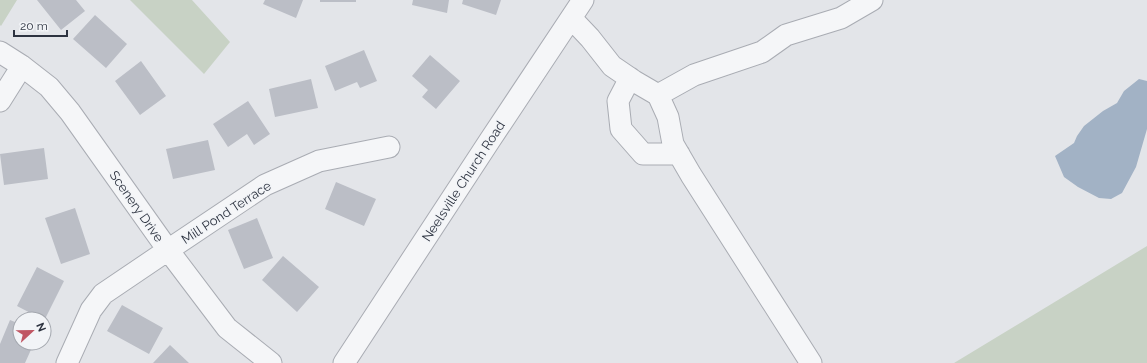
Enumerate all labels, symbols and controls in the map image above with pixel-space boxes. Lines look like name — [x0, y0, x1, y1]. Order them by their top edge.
scale bar — [14, 12, 67, 38]
text: 20 m — [20, 19, 48, 33]
street label: Neelsville Church Road — [419, 118, 508, 244]
street label: Scenery Drive — [107, 168, 167, 245]
street label: Mill Pond Terrace — [179, 178, 274, 247]
north arrow — [12, 311, 52, 351]
text: N — [33, 321, 48, 334]

